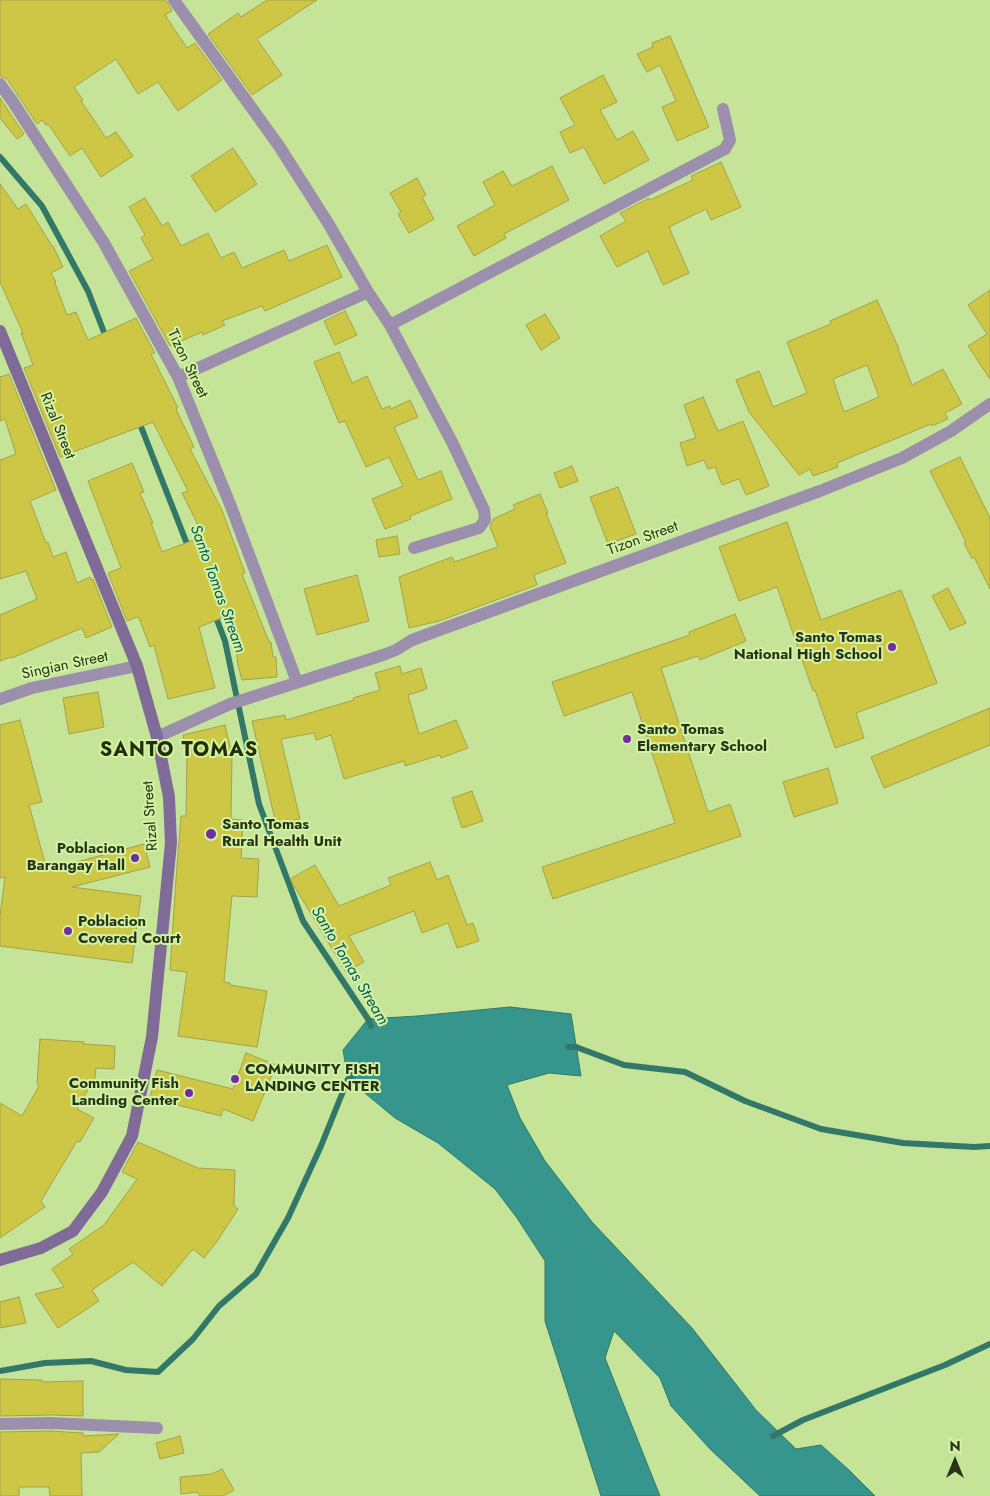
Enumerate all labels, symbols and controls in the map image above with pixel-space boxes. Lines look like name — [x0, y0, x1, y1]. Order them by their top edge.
street label: Tizon Street — [163, 327, 211, 401]
street label: Rizal Street — [36, 390, 78, 462]
street label: Tizon Street — [605, 518, 681, 560]
water label: Santo Tomas Stream — [185, 522, 249, 656]
place label: Santo Tomas National High School — [734, 629, 882, 664]
marker: Santo Tomas National High School — [886, 641, 898, 653]
street label: Singian Street — [20, 648, 110, 684]
place label: Santo Tomas Elementary School — [637, 721, 767, 756]
marker: Santo Tomas Elementary School — [621, 733, 633, 745]
district label: SANTO TOMAS — [98, 739, 260, 763]
street label: Rizal Street — [140, 780, 162, 852]
place label: Santo Tomas Rural Health Unit — [222, 816, 342, 851]
marker: Santo Tomas Rural Health Unit — [204, 827, 218, 841]
place label: Poblacion Barangay Hall — [27, 840, 125, 875]
marker: Poblacion Barangay Hall — [129, 852, 141, 864]
water label: Santo Tomas Stream — [306, 903, 392, 1029]
place label: Poblacion Covered Court — [78, 913, 181, 948]
marker: Poblacion Covered Court — [62, 925, 74, 937]
place label: COMMUNITY FISH LANDING CENTER — [245, 1061, 379, 1096]
marker: COMMUNITY FISH LANDING CENTER — [229, 1073, 241, 1085]
place label: Community Fish Landing Center — [69, 1075, 179, 1110]
marker: Community Fish Landing Center — [183, 1087, 195, 1099]
north arrow — [930, 1436, 980, 1486]
text: N — [949, 1436, 961, 1456]

